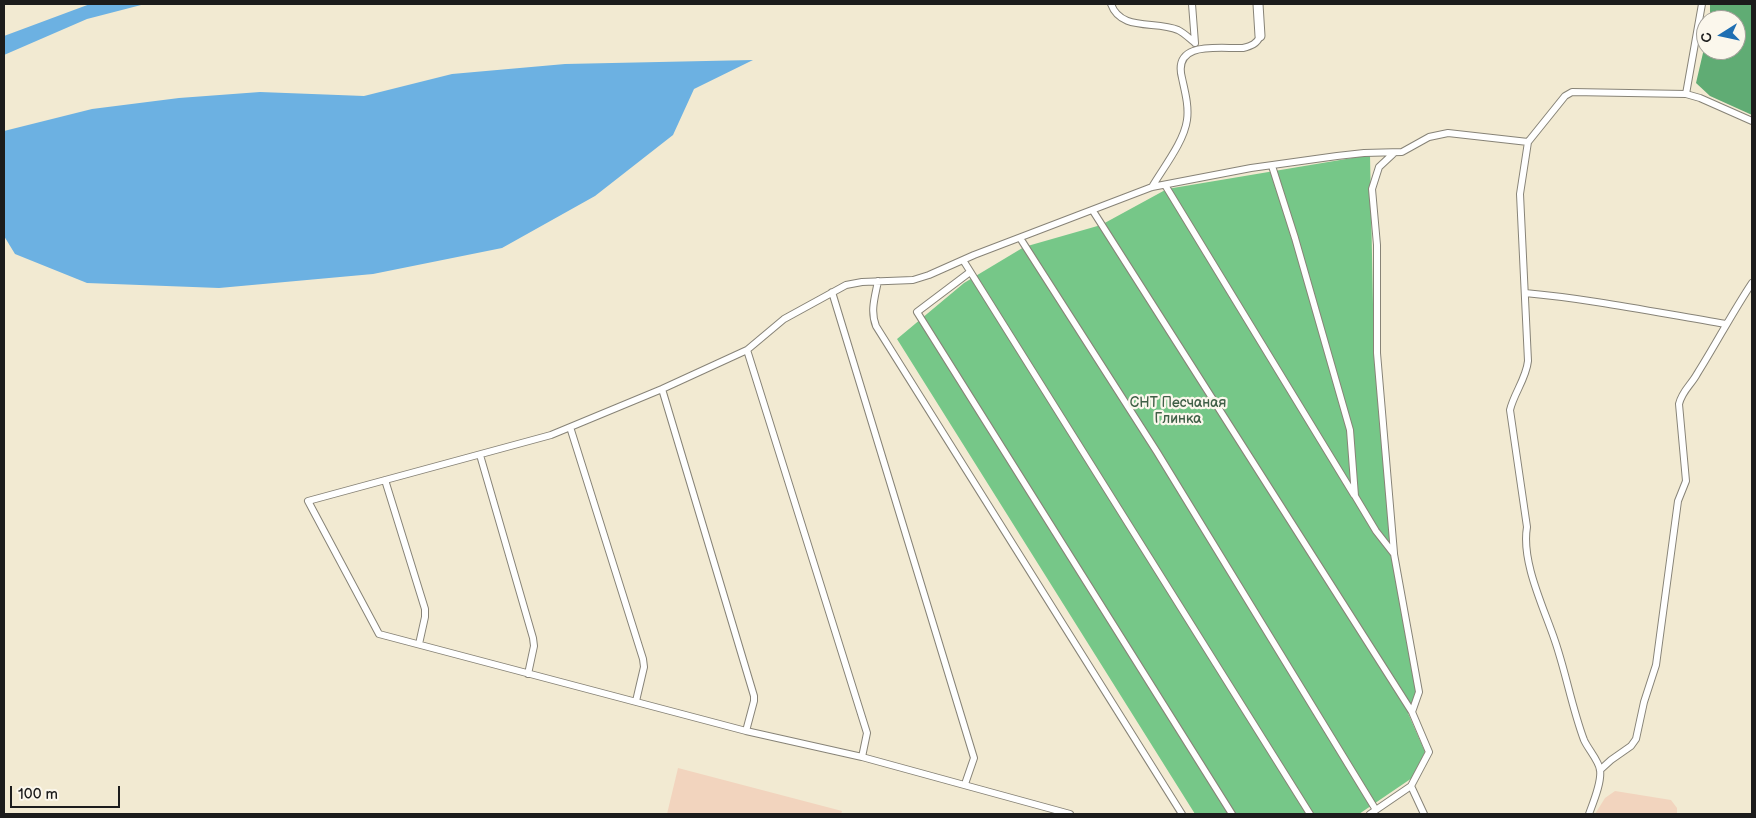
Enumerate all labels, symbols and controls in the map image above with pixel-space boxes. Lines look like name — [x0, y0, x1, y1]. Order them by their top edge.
north arrow — [1696, 10, 1746, 60]
text: С — [1698, 31, 1716, 44]
park label: СНТ Песчаная Глинка — [1130, 395, 1226, 428]
scale bar — [12, 776, 122, 808]
text: 100 m — [18, 785, 58, 804]

